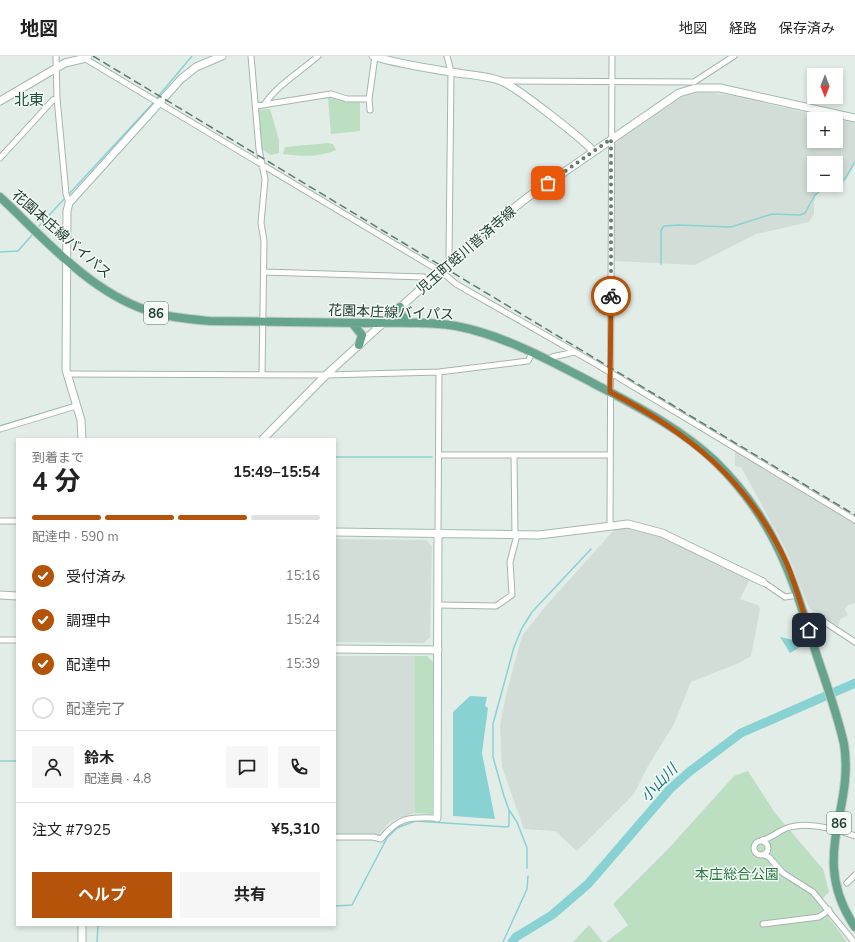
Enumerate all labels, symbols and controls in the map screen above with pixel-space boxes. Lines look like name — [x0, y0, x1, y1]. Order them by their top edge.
text: 地図 — [20, 16, 58, 42]
text: 地図 — [679, 19, 707, 38]
text: 経路 — [729, 19, 757, 38]
text: 保存済み — [779, 19, 835, 38]
north arrow — [807, 68, 843, 104]
map controls — [807, 68, 843, 192]
district label: 北東 — [14, 90, 44, 110]
button: + — [807, 112, 843, 148]
button: − — [807, 156, 843, 192]
pin — [531, 166, 565, 200]
icon: bag — [537, 172, 559, 194]
street label: 花園本庄線バイパス — [8, 186, 115, 283]
street label: 児玉町蛭川普済寺線 — [413, 202, 520, 299]
courier — [591, 276, 631, 316]
icon: bike — [600, 285, 622, 307]
street label: 花園本庄線バイパス — [328, 301, 454, 324]
road number: 86 — [144, 302, 168, 324]
text: 到着まで — [32, 449, 84, 467]
text: 15:49–15:54 — [233, 462, 320, 482]
text: 4 分 — [32, 464, 81, 499]
text: 配達中 · 590 m — [32, 528, 119, 546]
icon: check — [32, 565, 54, 587]
text: 受付済み — [66, 567, 126, 587]
text: 15:16 — [286, 567, 320, 585]
icon: check — [32, 609, 54, 631]
text: 調理中 — [66, 611, 111, 631]
text: 15:24 — [286, 611, 320, 629]
pin — [792, 613, 826, 647]
icon: home — [798, 619, 820, 641]
icon: check — [32, 653, 54, 675]
text: 配達中 — [66, 655, 111, 675]
text: 15:39 — [286, 655, 320, 673]
text: 配達完了 — [66, 699, 126, 719]
button: person — [32, 746, 74, 788]
button: chat — [226, 746, 268, 788]
button: phone — [278, 746, 320, 788]
text: 鈴木 — [84, 748, 114, 768]
water label: 小山川 — [636, 758, 683, 806]
text: 配達員 · 4.8 — [84, 770, 151, 788]
road number: 86 — [827, 812, 851, 834]
text: ¥5,310 — [271, 819, 320, 839]
text: 注文 #7925 — [32, 820, 111, 840]
park label: 本庄総合公園 — [695, 865, 779, 884]
button: ヘルプ — [32, 872, 172, 918]
button: 共有 — [180, 872, 320, 918]

